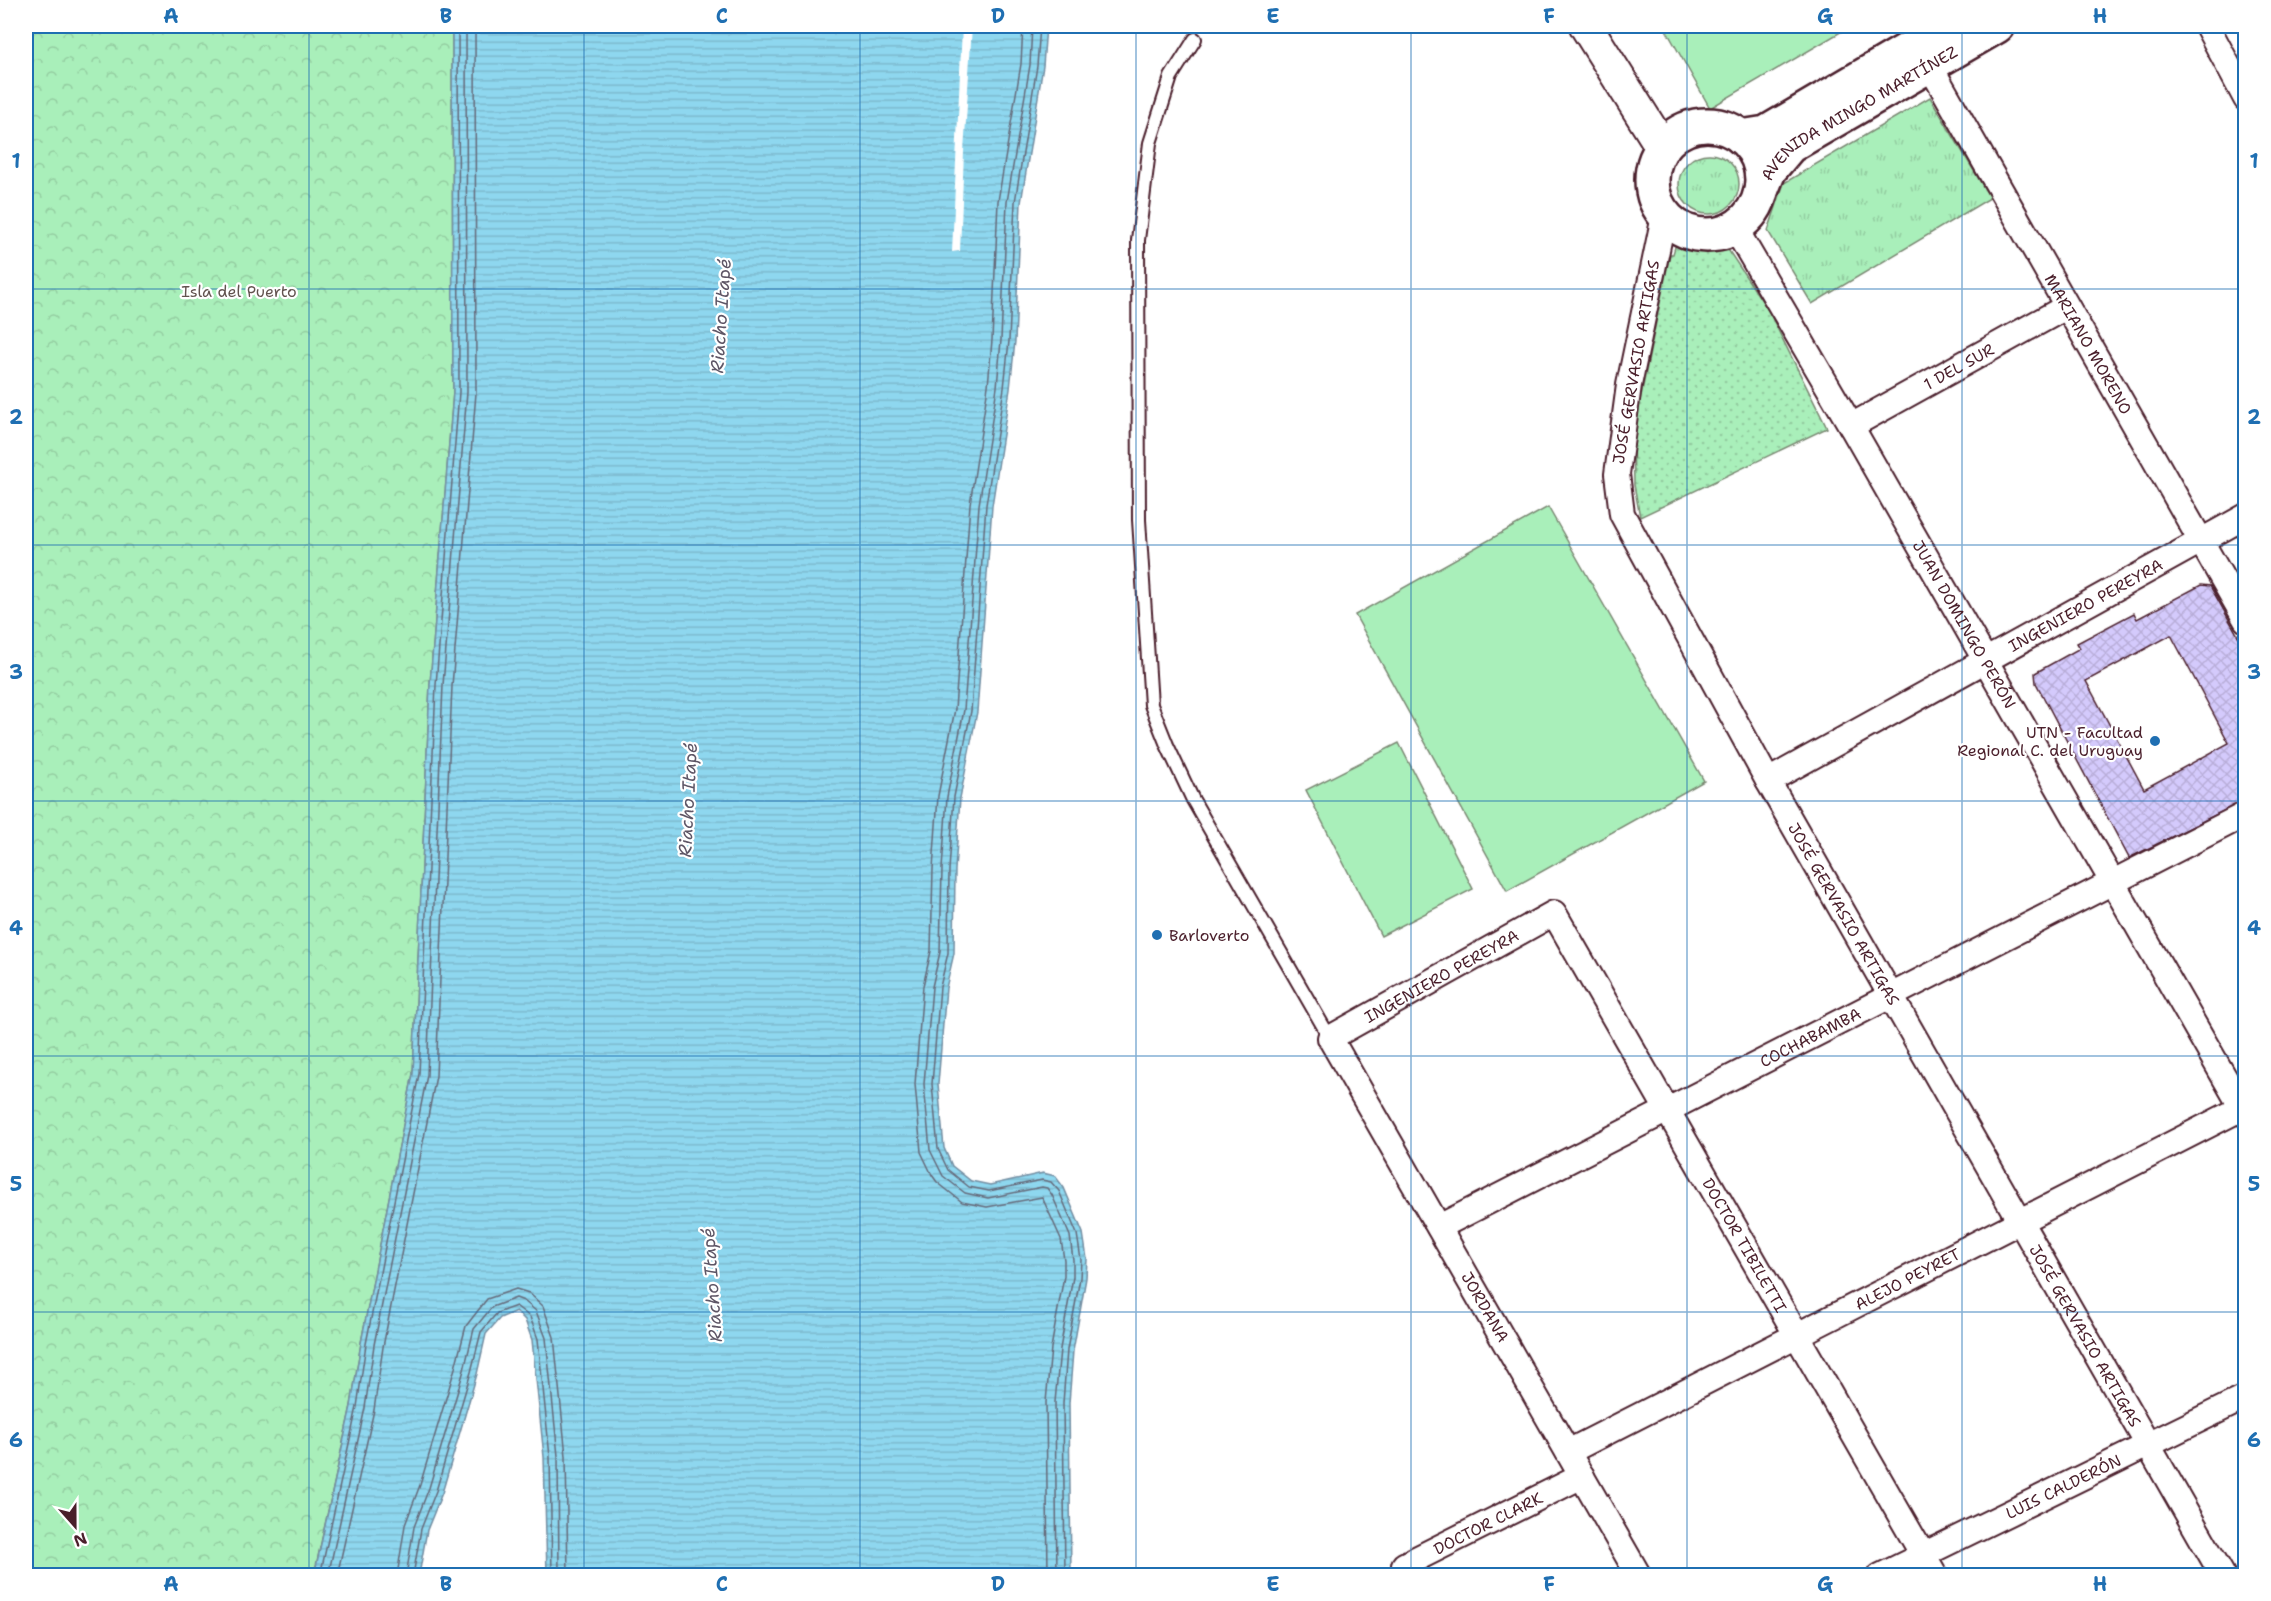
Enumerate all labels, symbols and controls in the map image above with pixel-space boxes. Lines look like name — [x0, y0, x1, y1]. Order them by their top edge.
text: A — [163, 3, 179, 29]
text: B — [440, 3, 452, 29]
text: C — [716, 3, 728, 29]
text: D — [991, 3, 1005, 29]
text: E — [1266, 3, 1280, 29]
text: F — [1543, 3, 1555, 29]
text: G — [1817, 3, 1833, 29]
text: H — [2093, 3, 2107, 29]
street label: AVENIDA MINGO MARTÍNEZ — [1756, 41, 1961, 183]
text: 1 — [11, 148, 21, 174]
text: 1 — [2249, 148, 2259, 174]
water label: Riacho Itapé — [705, 258, 737, 374]
street label: JOSÉ GERVASIO ARTIGAS — [1608, 258, 1664, 466]
street label: MARIANO MORENO — [2040, 270, 2137, 418]
park label: Isla del Puerto — [181, 281, 297, 302]
street label: 1 DEL SUR — [1920, 339, 1998, 394]
text: 2 — [9, 404, 23, 430]
text: 2 — [2247, 404, 2261, 430]
street label: JUAN DOMINGO PERÓN — [1908, 536, 2021, 712]
street label: INGENIERO PEREYRA — [2005, 554, 2166, 656]
text: 3 — [9, 659, 23, 685]
text: 3 — [2247, 659, 2261, 685]
place label: UTN - Facultad Regional C. del Uruguay — [1957, 722, 2143, 761]
marker: UTN - Facultad Regional C. del Uruguay — [2148, 734, 2162, 748]
water label: Riacho Itapé — [673, 742, 703, 858]
street label: JOSÉ GERVASIO ARTIGAS — [1783, 819, 1905, 1009]
text: 4 — [9, 915, 23, 941]
text: 4 — [2247, 915, 2261, 941]
street label: INGENIERO PEREYRA — [1361, 924, 1522, 1027]
place label: Barloverto — [1169, 925, 1249, 946]
marker: Barloverto — [1150, 928, 1164, 942]
street label: COCHABAMBA — [1756, 1002, 1864, 1072]
text: 5 — [10, 1171, 22, 1197]
text: 5 — [2248, 1171, 2260, 1197]
street label: DOCTOR TIBILETTI — [1698, 1174, 1792, 1316]
water label: Riacho Itapé — [696, 1227, 728, 1343]
street label: JOSÉ GERVASIO ARTIGAS — [2025, 1241, 2146, 1431]
street label: ALEJO PEYRET — [1851, 1243, 1964, 1314]
street label: JORDANA — [1456, 1268, 1514, 1346]
text: 6 — [9, 1427, 23, 1453]
text: 6 — [2247, 1427, 2261, 1453]
street label: LUIS CALDERÓN — [2002, 1449, 2125, 1524]
street label: DOCTOR CLARK — [1430, 1487, 1547, 1559]
north arrow — [45, 1496, 105, 1556]
text: N — [71, 1527, 90, 1552]
text: A — [163, 1571, 179, 1597]
text: B — [440, 1571, 452, 1597]
text: C — [716, 1571, 728, 1597]
text: D — [991, 1571, 1005, 1597]
text: E — [1266, 1571, 1280, 1597]
text: F — [1543, 1571, 1555, 1597]
text: G — [1817, 1571, 1833, 1597]
text: H — [2093, 1571, 2107, 1597]

